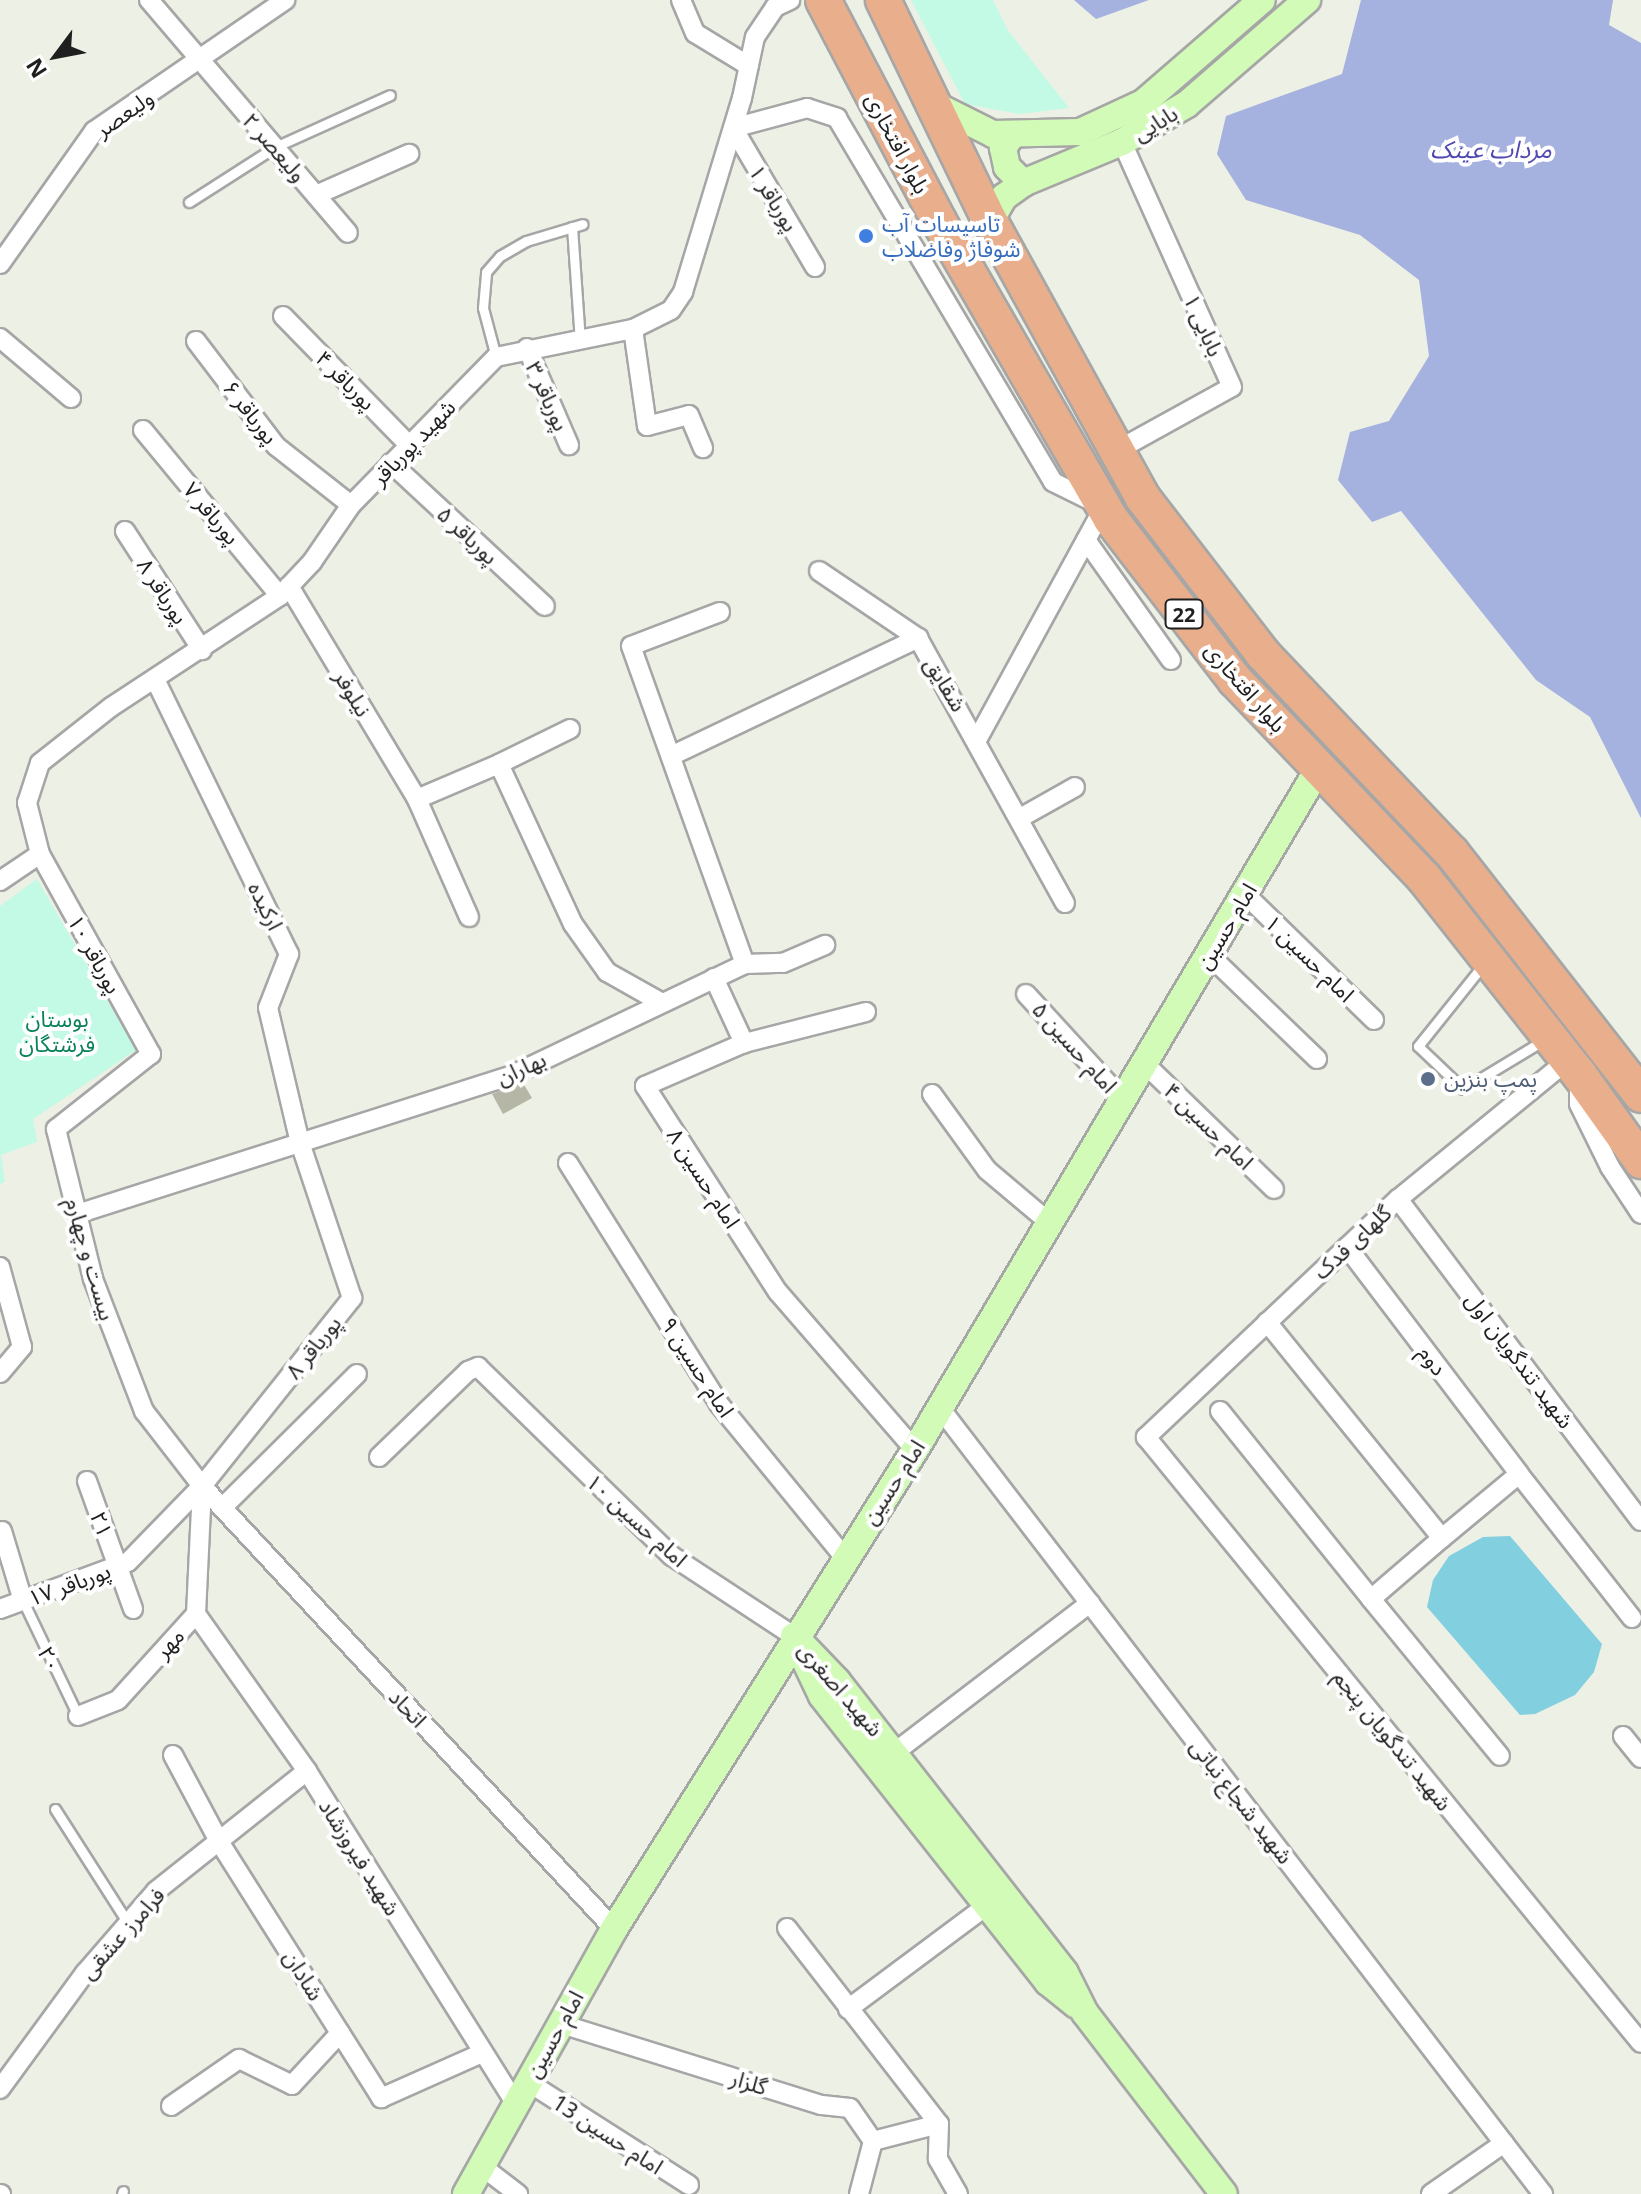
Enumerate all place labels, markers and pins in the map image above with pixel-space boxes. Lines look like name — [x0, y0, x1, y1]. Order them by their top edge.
place label: تاسیسات آب شوفاژ وفاضلاب — [882, 210, 1021, 262]
marker: تاسیسات آب شوفاژ وفاضلاب — [857, 227, 875, 245]
place label: پمپ بنزین — [1444, 1066, 1537, 1092]
marker: پمپ بنزین — [1419, 1070, 1437, 1088]

